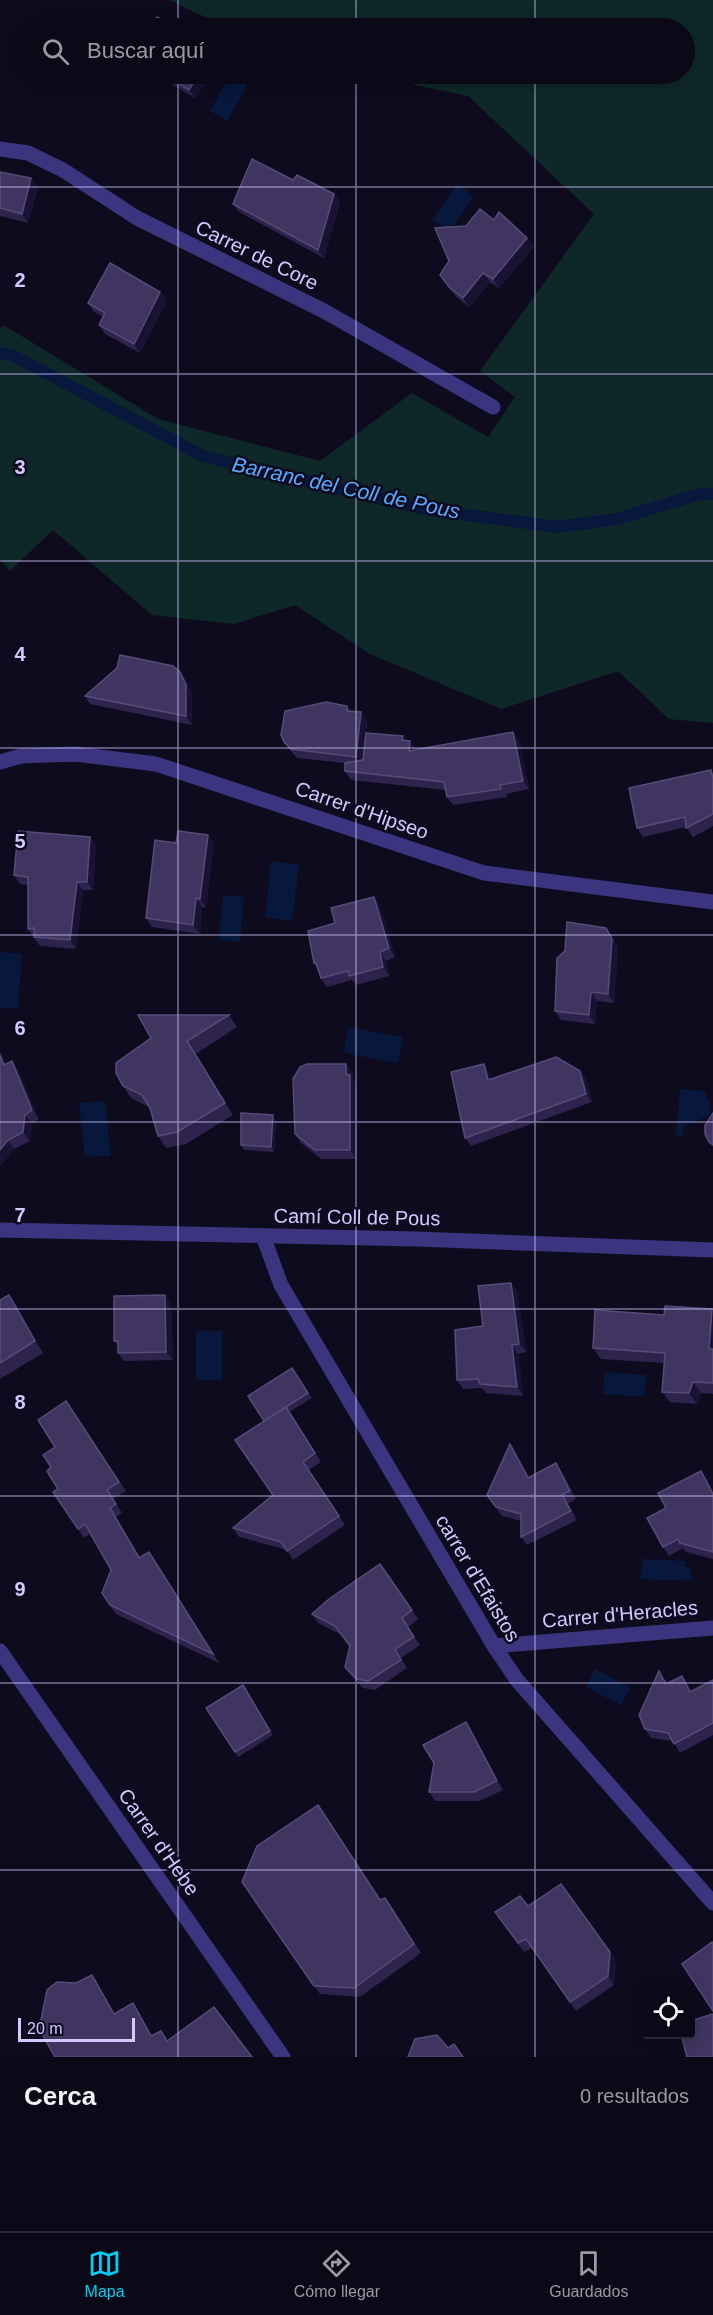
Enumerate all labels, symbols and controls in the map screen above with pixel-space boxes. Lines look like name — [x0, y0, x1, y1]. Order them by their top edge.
search box — [18, 18, 695, 84]
icon: search — [39, 35, 72, 68]
text: Buscar aquí — [87, 38, 204, 63]
street label: Carrer de Core — [192, 216, 322, 294]
text: 2 — [14, 269, 26, 291]
water label: Barranc del Coll de Pous — [230, 452, 463, 523]
text: 3 — [14, 456, 26, 478]
text: 4 — [14, 643, 26, 665]
street label: Carrer d'Hipseo — [292, 777, 432, 843]
text: 5 — [14, 830, 26, 852]
text: 6 — [14, 1017, 26, 1039]
text: 7 — [14, 1204, 26, 1226]
street label: Camí Coll de Pous — [273, 1205, 441, 1229]
text: 8 — [14, 1391, 26, 1413]
street label: carrer d'Efaistos — [432, 1511, 524, 1645]
text: 9 — [14, 1578, 26, 1600]
street label: Carrer d'Heracles — [541, 1596, 699, 1632]
street label: Carrer d'Hebe — [114, 1785, 204, 1899]
map controls — [641, 1985, 695, 2039]
button: locate — [641, 1985, 695, 2039]
scale bar — [18, 2015, 135, 2042]
text: 20 m — [27, 2020, 63, 2037]
text: Cerca — [24, 2081, 96, 2111]
text: 0 resultados — [580, 2085, 689, 2107]
tab: Mapa — [85, 2247, 125, 2301]
tab: Cómo llegar — [294, 2247, 380, 2301]
tab: Guardados — [549, 2247, 628, 2301]

